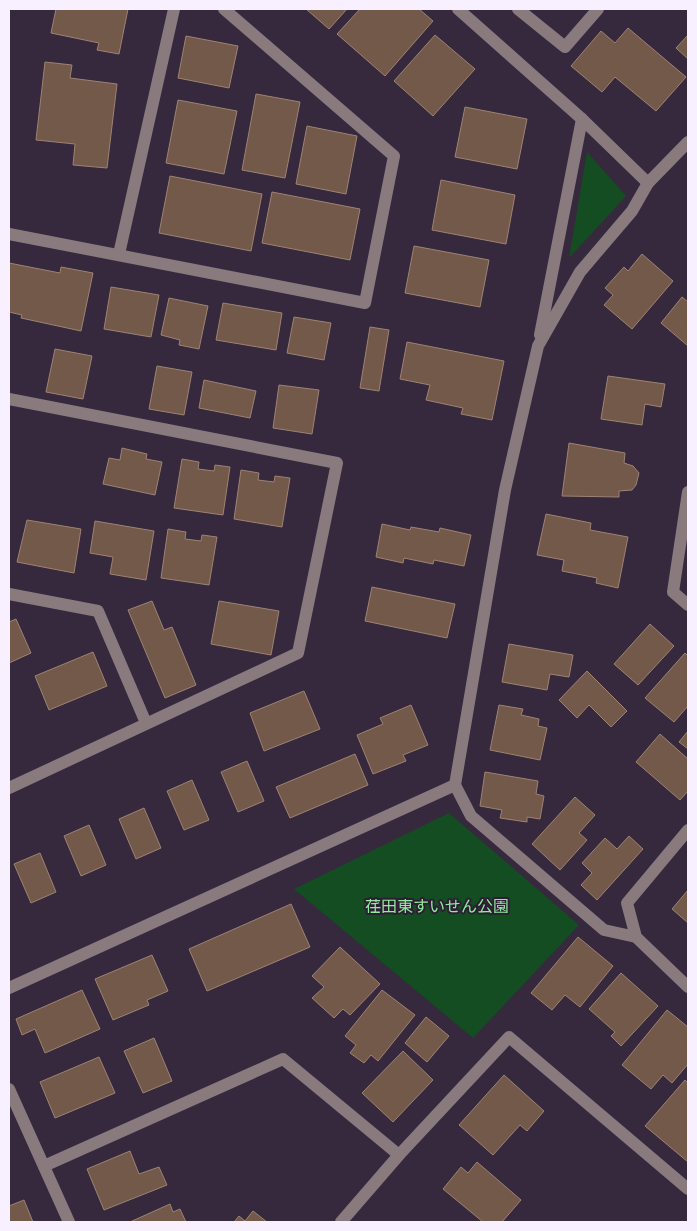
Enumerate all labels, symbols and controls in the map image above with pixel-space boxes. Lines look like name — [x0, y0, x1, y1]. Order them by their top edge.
park label: 荏田東すいせん公園 — [365, 897, 509, 916]

